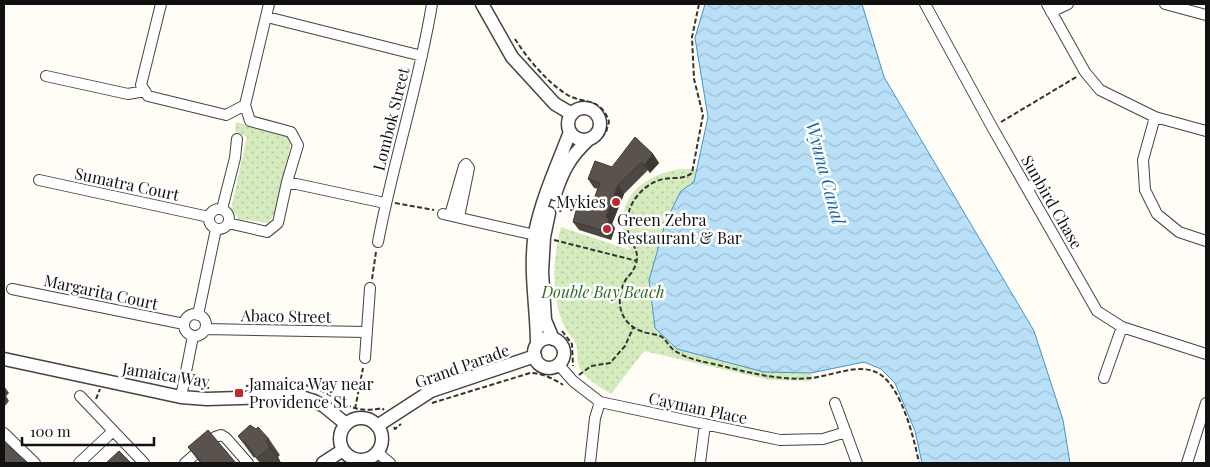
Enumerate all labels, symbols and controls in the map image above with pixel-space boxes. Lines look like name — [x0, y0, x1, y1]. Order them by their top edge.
street label: Lombok Street — [368, 65, 414, 173]
water label: Wyuna Canal — [801, 119, 851, 228]
street label: Sunbird Chase — [1017, 151, 1088, 252]
street label: Sumatra Court — [73, 162, 182, 205]
place label: Mykies — [556, 191, 606, 212]
marker: Mykies — [610, 196, 622, 208]
place label: Green Zebra Restaurant & Bar — [617, 209, 742, 248]
marker: Green Zebra Restaurant & Bar — [601, 223, 613, 235]
street label: Margarita Court — [42, 269, 160, 314]
park label: Double Bay Beach — [541, 281, 664, 302]
street label: Abaco Street — [240, 304, 332, 327]
street label: Grand Parade — [412, 339, 512, 392]
street label: Jamaica Way — [120, 357, 211, 392]
place label: Jamaica Way near Providence St — [248, 373, 374, 412]
marker: Jamaica Way near Providence St — [233, 387, 245, 399]
street label: Cayman Place — [647, 387, 749, 428]
scale bar — [22, 414, 155, 446]
text: 100 m — [30, 421, 71, 441]

